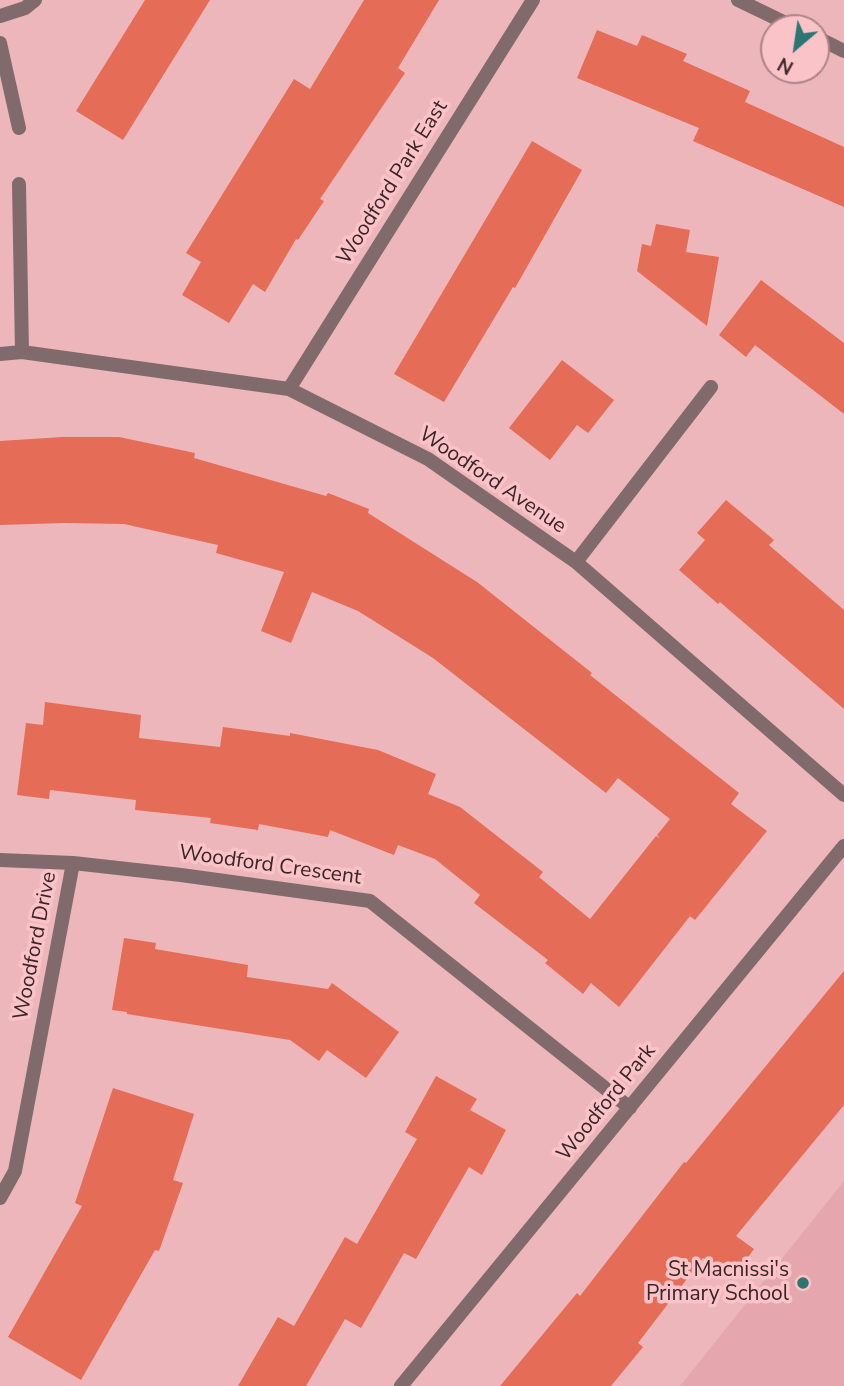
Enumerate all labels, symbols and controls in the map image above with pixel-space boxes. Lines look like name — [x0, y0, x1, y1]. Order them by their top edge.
north arrow — [760, 14, 830, 84]
text: N — [773, 51, 798, 80]
street label: Woodford Park East — [332, 96, 454, 270]
street label: Woodford Avenue — [414, 422, 570, 540]
street label: Woodford Crescent — [177, 841, 363, 891]
street label: Woodford Drive — [9, 870, 63, 1022]
street label: Woodford Park — [552, 1040, 662, 1166]
place label: St Macnissi's Primary School — [646, 1258, 789, 1308]
marker: St Macnissi's Primary School — [795, 1275, 811, 1291]

